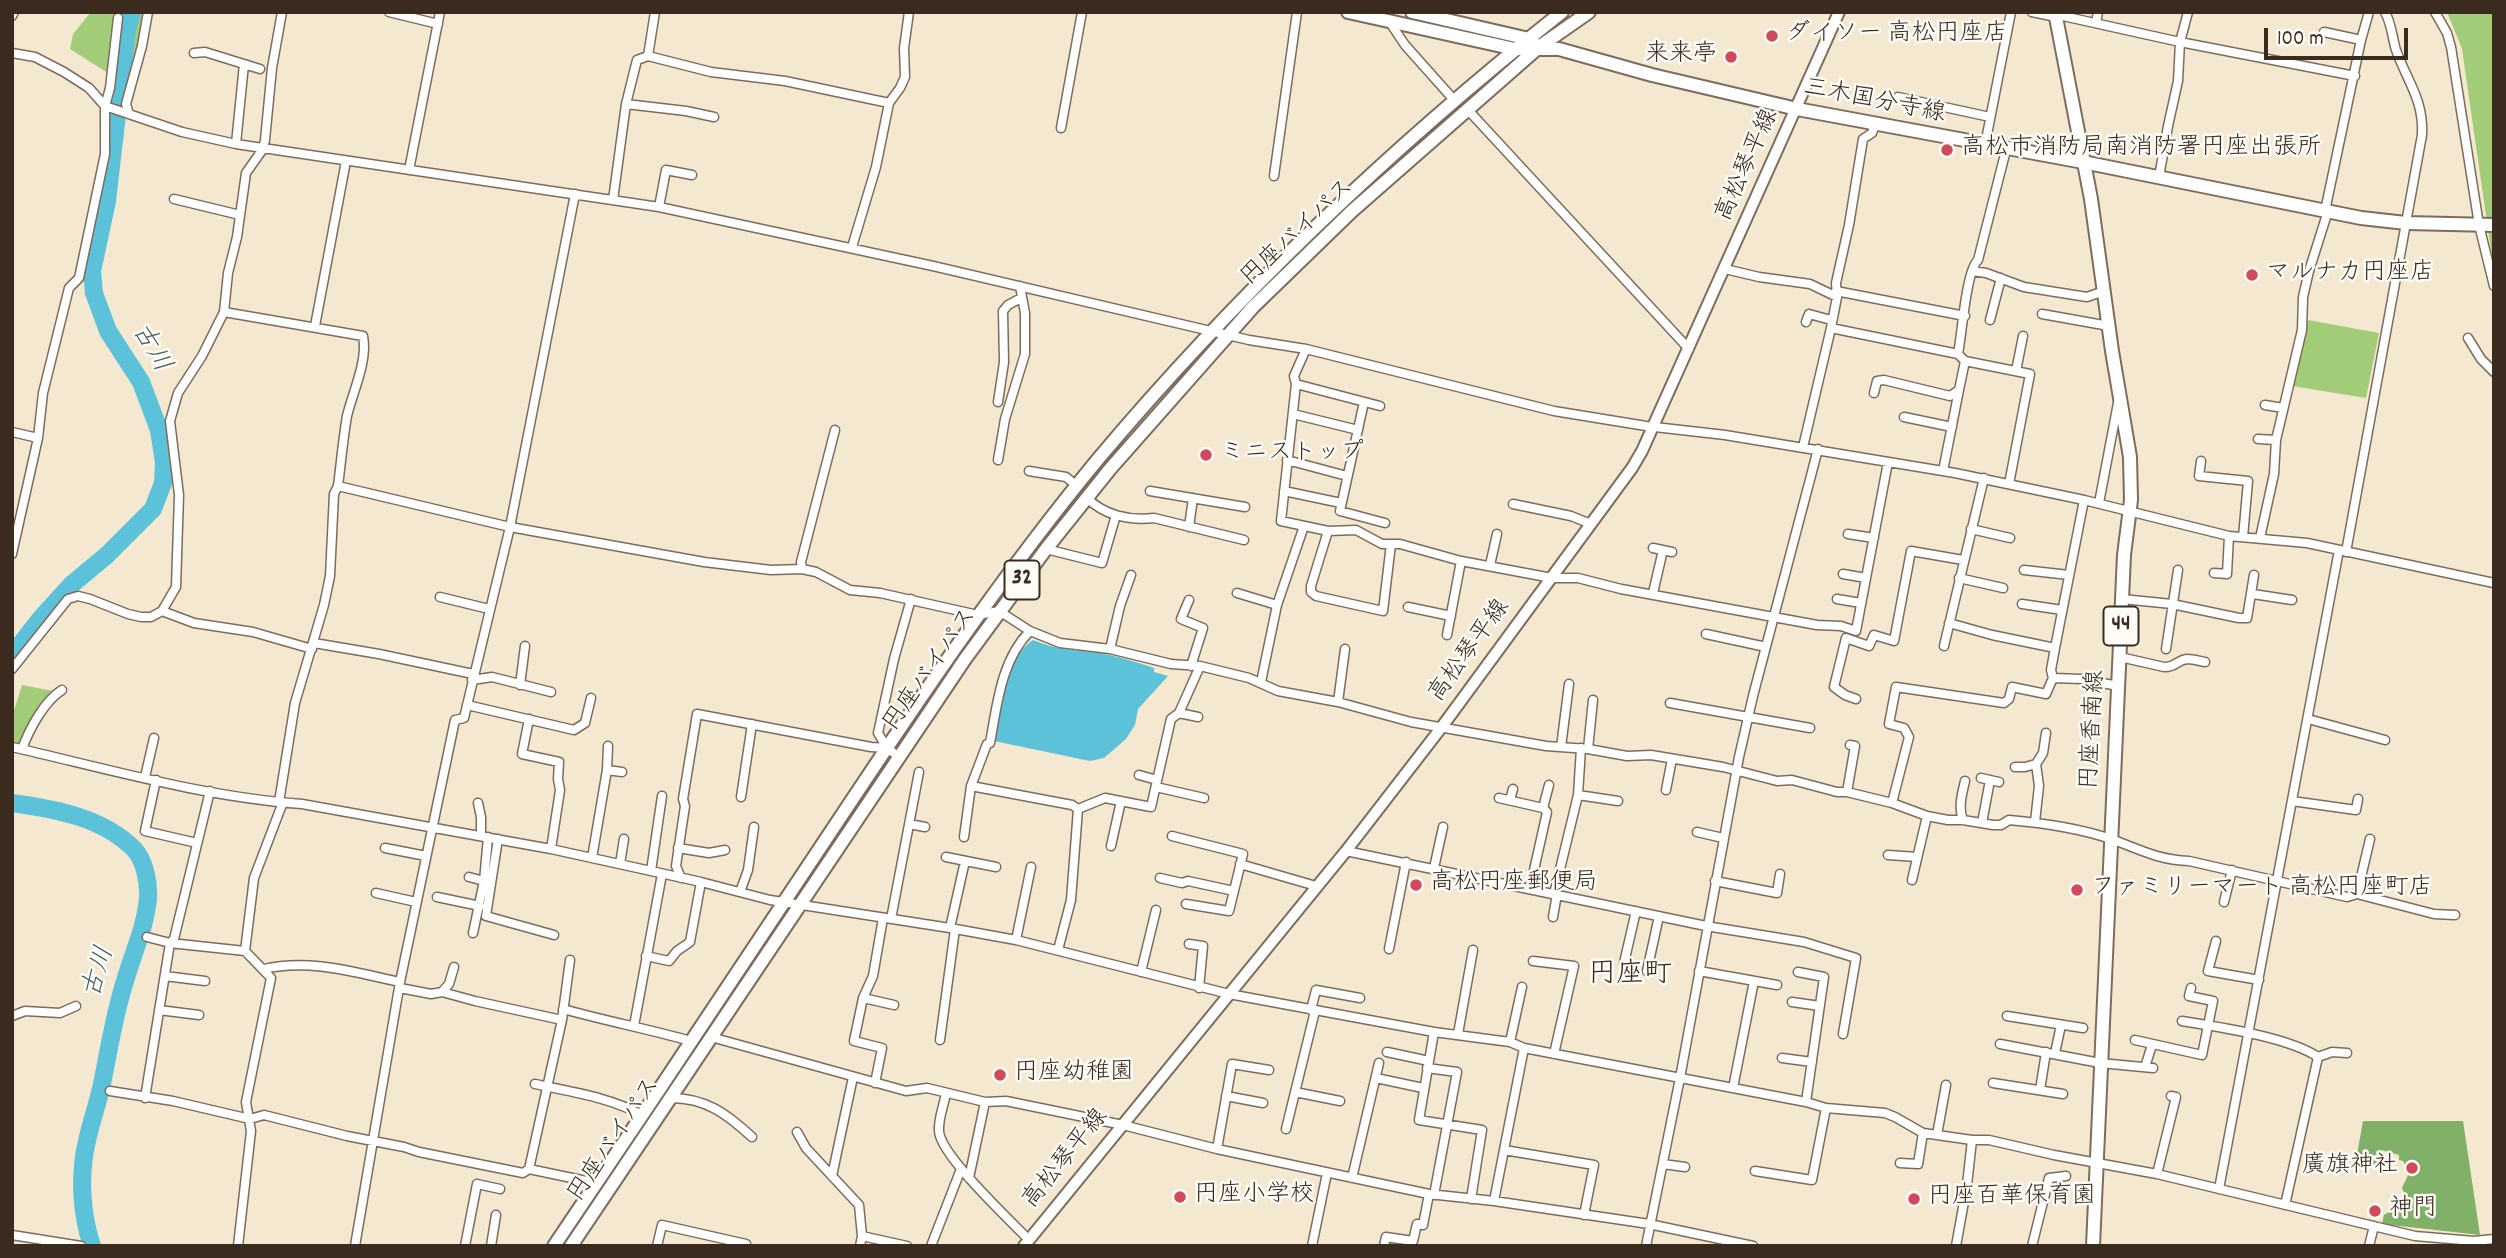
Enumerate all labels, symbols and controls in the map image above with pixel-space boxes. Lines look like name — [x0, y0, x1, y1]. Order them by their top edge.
scale bar — [2268, 14, 2412, 58]
place label: ダイソー 高松円座店 — [1786, 22, 2007, 50]
text: 100 m — [2277, 25, 2324, 55]
marker: ダイソー 高松円座店 — [1764, 28, 1780, 44]
place label: 来来亭 — [1645, 43, 1717, 71]
marker: 来来亭 — [1723, 49, 1739, 65]
street label: 三木国分寺線 — [1801, 75, 1947, 131]
street label: 高松琴平線 — [1711, 105, 1787, 227]
place label: 高松市消防局南消防署円座出張所 — [1961, 136, 2321, 164]
marker: 高松市消防局南消防署円座出張所 — [1939, 142, 1955, 158]
street label: 円座バイパス — [1237, 174, 1361, 294]
place label: マルナカ円座店 — [2266, 261, 2434, 289]
marker: マルナカ円座店 — [2244, 267, 2260, 283]
water label: 古川 — [122, 319, 176, 379]
place label: ミニストップ — [1220, 441, 1364, 469]
marker: ミニストップ — [1198, 447, 1214, 463]
road number: 32 — [1004, 560, 1040, 600]
street label: 高松琴平線 — [1424, 595, 1518, 709]
street label: 円座バイパス — [879, 604, 985, 738]
road number: 44 — [2104, 606, 2138, 646]
street label: 円座香南線 — [2077, 669, 2113, 791]
place label: 高松円座郵便局 — [1430, 871, 1598, 899]
place label: ファミリーマート 高松円座町店 — [2091, 876, 2432, 904]
marker: 高松円座郵便局 — [1408, 877, 1424, 893]
marker: ファミリーマート 高松円座町店 — [2069, 882, 2085, 898]
water label: 古川 — [78, 944, 124, 1002]
district label: 円座町 — [1588, 960, 1672, 994]
place label: 円座幼稚園 — [1014, 1061, 1134, 1089]
marker: 円座幼稚園 — [992, 1067, 1008, 1083]
street label: 円座バイパス — [564, 1073, 668, 1209]
street label: 高松琴平線 — [1018, 1104, 1116, 1216]
place label: 廣旗神社 — [2302, 1154, 2398, 1182]
marker: 廣旗神社 — [2404, 1160, 2420, 1176]
place label: 円座小学校 — [1194, 1183, 1314, 1211]
place label: 円座百華保育園 — [1928, 1185, 2096, 1213]
marker: 円座小学校 — [1172, 1189, 1188, 1205]
marker: 円座百華保育園 — [1906, 1191, 1922, 1207]
place label: 神門 — [2389, 1197, 2437, 1225]
marker: 神門 — [2367, 1203, 2383, 1219]

